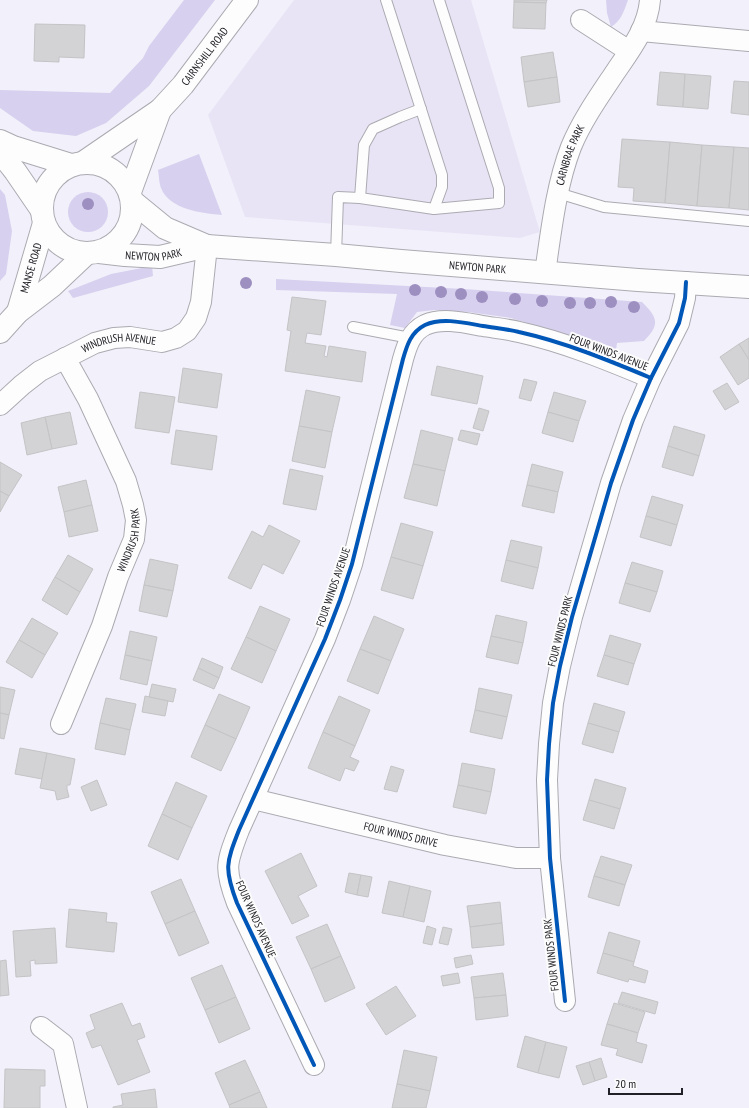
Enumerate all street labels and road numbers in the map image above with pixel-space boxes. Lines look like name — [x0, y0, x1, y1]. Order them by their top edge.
street label: CAIRNSHILL ROAD — [178, 24, 231, 88]
street label: CARNBRAE PARK — [553, 122, 588, 187]
street label: MANSE ROAD — [17, 241, 45, 295]
street label: NEWTON PARK — [125, 245, 184, 264]
street label: NEWTON PARK — [449, 258, 507, 276]
street label: WINDRUSH AVENUE — [79, 330, 157, 356]
street label: FOUR WINDS AVENUE — [568, 331, 651, 374]
street label: WINDRUSH PARK — [114, 506, 143, 574]
street label: FOUR WINDS AVENUE — [313, 545, 353, 629]
street label: FOUR WINDS PARK — [544, 593, 576, 668]
street label: FOUR WINDS DRIVE — [362, 819, 440, 850]
street label: FOUR WINDS AVENUE — [233, 878, 279, 960]
street label: FOUR WINDS PARK — [540, 918, 562, 992]

